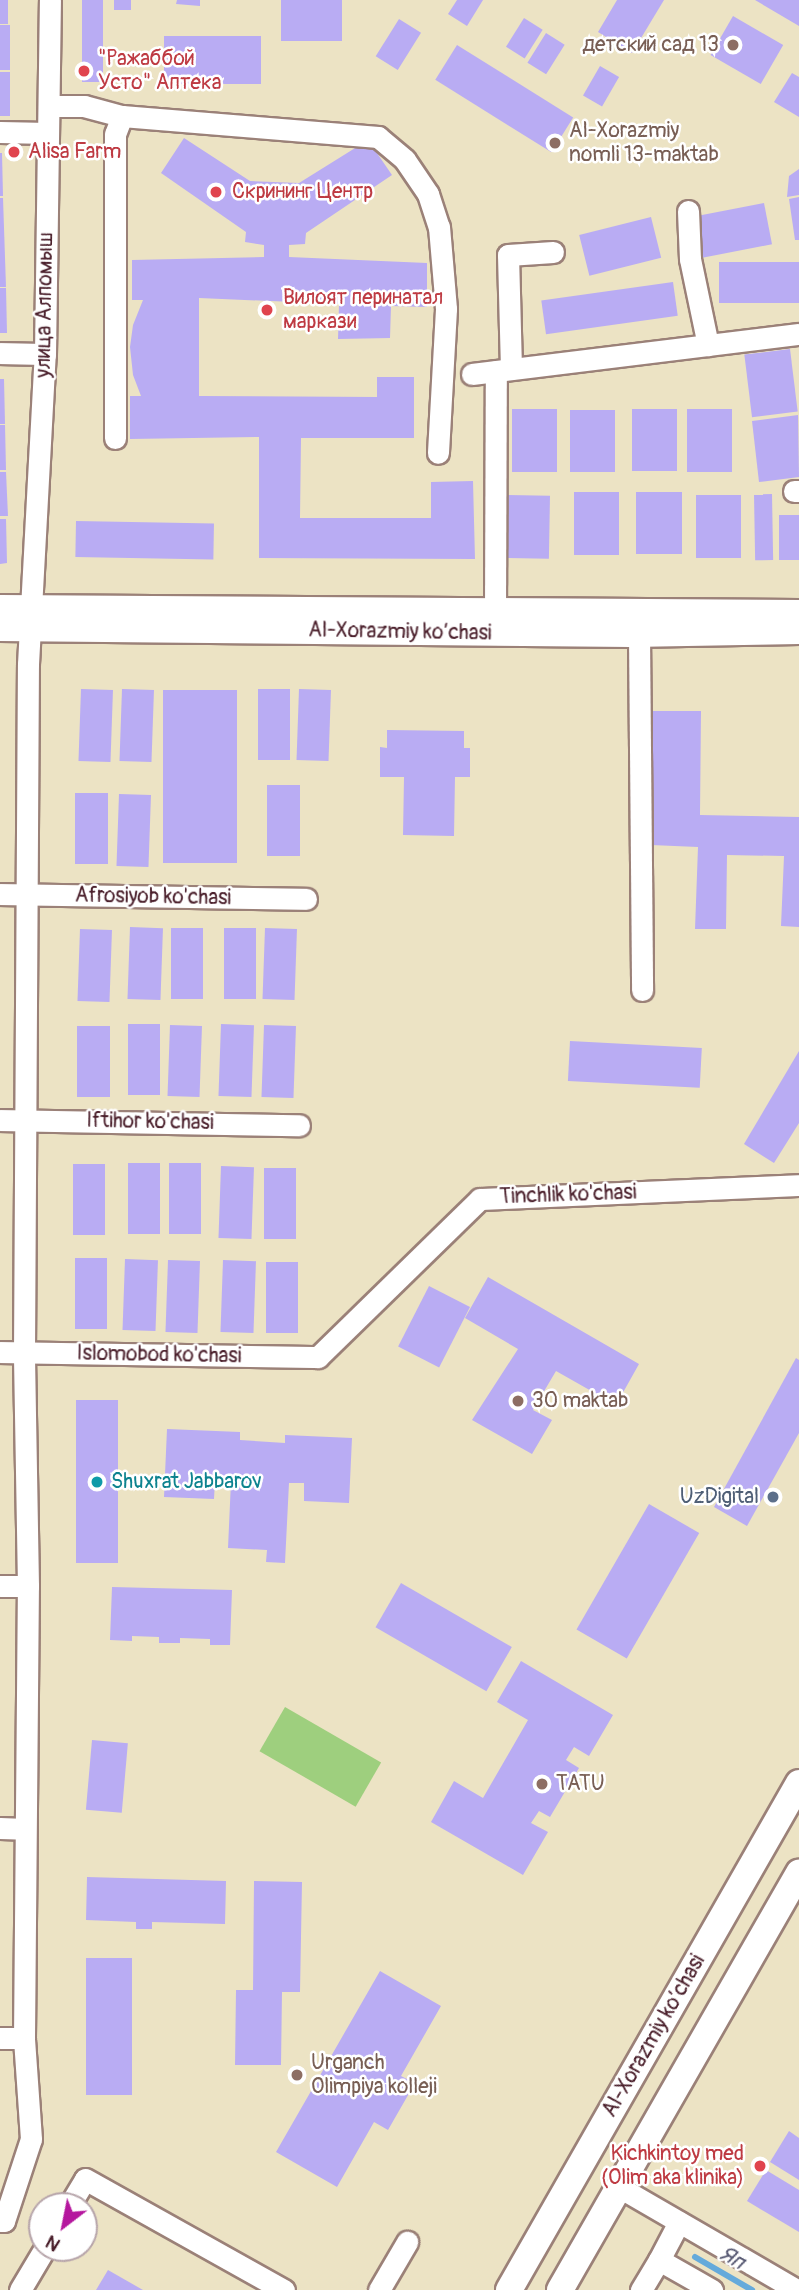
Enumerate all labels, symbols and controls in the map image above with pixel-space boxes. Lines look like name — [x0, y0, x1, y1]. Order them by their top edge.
place label: детский сад 13 — [583, 32, 719, 58]
marker: детский сад 13 — [725, 37, 741, 53]
place label: "Ражаббой Усто" Аптека — [98, 46, 222, 96]
marker: "Ражаббой Усто" Аптека — [76, 63, 92, 79]
place label: Аl-Xоrаzmiy nоmli 13-mаktаb — [569, 118, 719, 168]
marker: Аl-Xоrаzmiy nоmli 13-mаktаb — [547, 135, 563, 151]
place label: Alisa Farm — [28, 139, 121, 165]
marker: Alisa Farm — [6, 144, 22, 160]
place label: Скрининг Центр — [232, 179, 373, 205]
marker: Скрининг Центр — [206, 182, 226, 202]
street label: улица Алпомыш — [31, 232, 59, 378]
place label: Вилоят перинатал маркази — [283, 285, 443, 335]
marker: Вилоят перинатал маркази — [257, 300, 277, 320]
street label: Al-Xorazmiy ko’chasi — [308, 618, 492, 646]
street label: Afrosiyob ko'chasi — [75, 883, 231, 911]
street label: Iftihor ko'chasi — [86, 1108, 214, 1136]
street label: Tinchlik ko'chasi — [499, 1180, 637, 1210]
street label: Islomobod ko'chasi — [76, 1341, 242, 1369]
place label: 30 maktab — [532, 1388, 628, 1414]
marker: 30 maktab — [510, 1393, 526, 1409]
place label: Shuxrat Jabbarov — [111, 1469, 262, 1495]
marker: Shuxrat Jabbarov — [89, 1474, 105, 1490]
place label: UzDigital — [680, 1484, 759, 1510]
marker: UzDigital — [765, 1489, 781, 1505]
place label: TATU — [556, 1771, 605, 1797]
marker: TATU — [534, 1776, 550, 1792]
street label: Al-Xorazmiy ko’chasi — [597, 1950, 711, 2122]
place label: Urganch Olimpiya kolleji — [311, 2050, 437, 2100]
marker: Urganch Olimpiya kolleji — [289, 2067, 305, 2083]
place label: Kichkintoy med (Olim aka klinika) — [601, 2141, 744, 2191]
marker: Kichkintoy med (Olim aka klinika) — [750, 2156, 770, 2176]
north arrow — [28, 2192, 98, 2262]
text: N — [41, 2230, 65, 2257]
water label: Яп — [714, 2240, 750, 2276]

